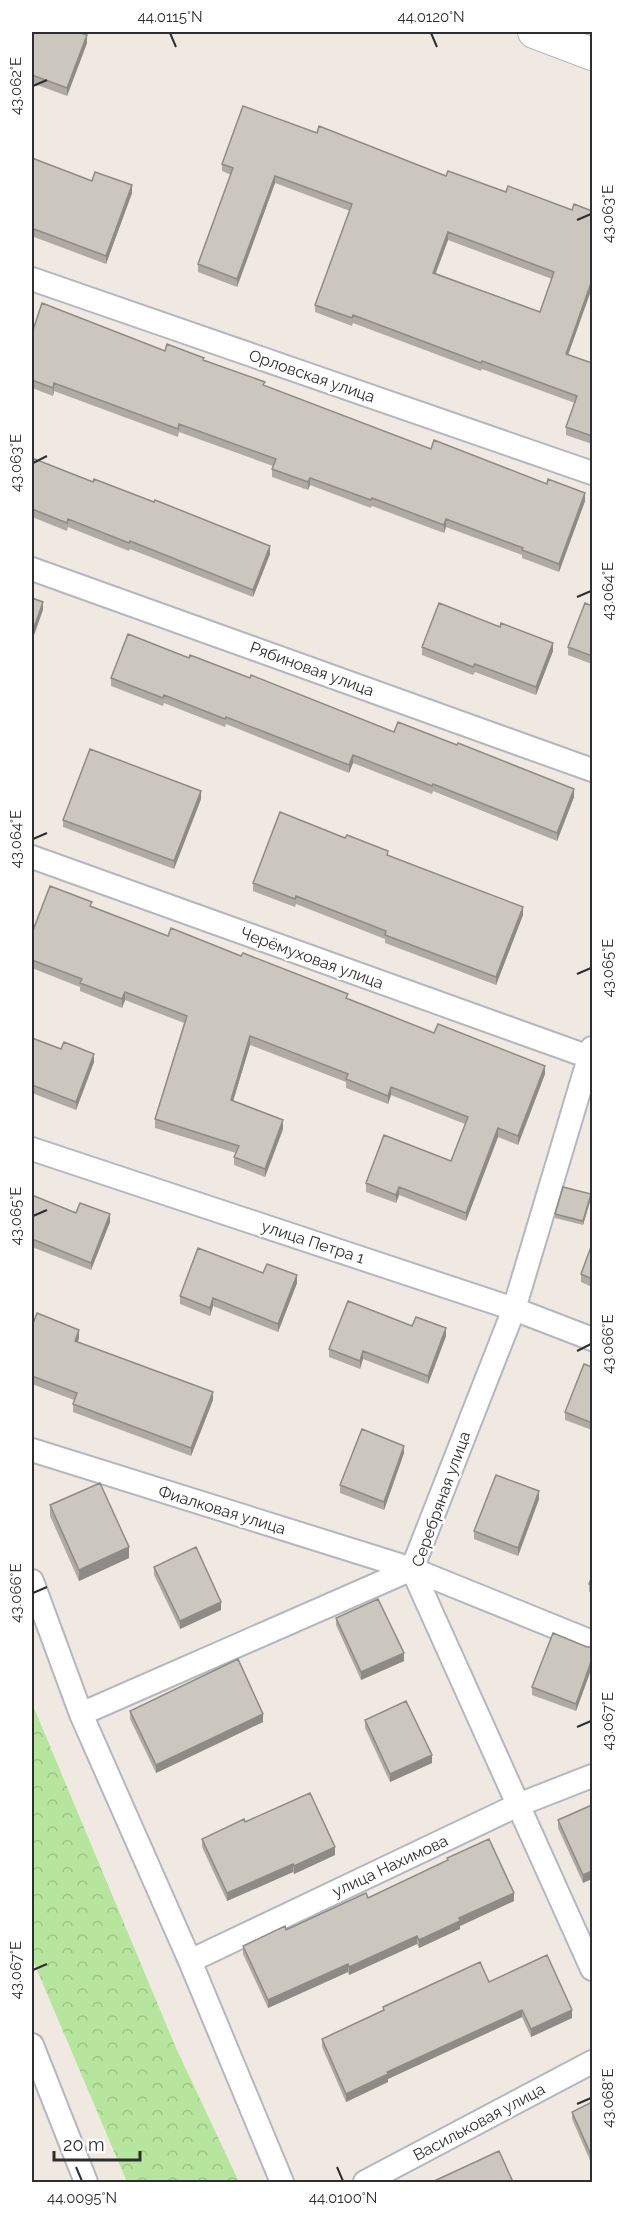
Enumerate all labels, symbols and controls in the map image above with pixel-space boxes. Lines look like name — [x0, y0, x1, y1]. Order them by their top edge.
text: 44.0115°N — [138, 8, 202, 26]
text: 44.0120°N — [397, 8, 465, 26]
text: 43.062°E — [7, 57, 25, 115]
text: 43.063°E — [599, 185, 617, 243]
street label: Орловская улица — [246, 346, 378, 406]
text: 43.063°E — [7, 434, 25, 492]
text: 43.064°E — [599, 562, 617, 620]
street label: Рябиновая улица — [247, 638, 377, 700]
text: 43.064°E — [7, 810, 25, 868]
street label: Черёмуховая улица — [238, 923, 386, 993]
text: 43.065°E — [599, 939, 617, 997]
text: 43.065°E — [7, 1187, 25, 1245]
street label: улица Петра 1 — [259, 1216, 367, 1268]
text: 43.066°E — [599, 1314, 617, 1374]
street label: Серебряная улица — [408, 1429, 474, 1569]
street label: Фиалковая улица — [156, 1482, 288, 1538]
text: 43.066°E — [7, 1563, 25, 1623]
text: 43.067°E — [599, 1692, 617, 1750]
street label: улица Нахимова — [329, 1831, 451, 1901]
text: 43.067°E — [7, 1941, 25, 1999]
text: 43.068°E — [599, 2068, 617, 2128]
street label: Васильковая улица — [410, 2079, 548, 2165]
scale bar — [54, 2124, 140, 2162]
text: 20 m — [63, 2134, 105, 2155]
text: 44.0095°N — [47, 2189, 117, 2207]
text: 44.0100°N — [309, 2189, 377, 2207]

